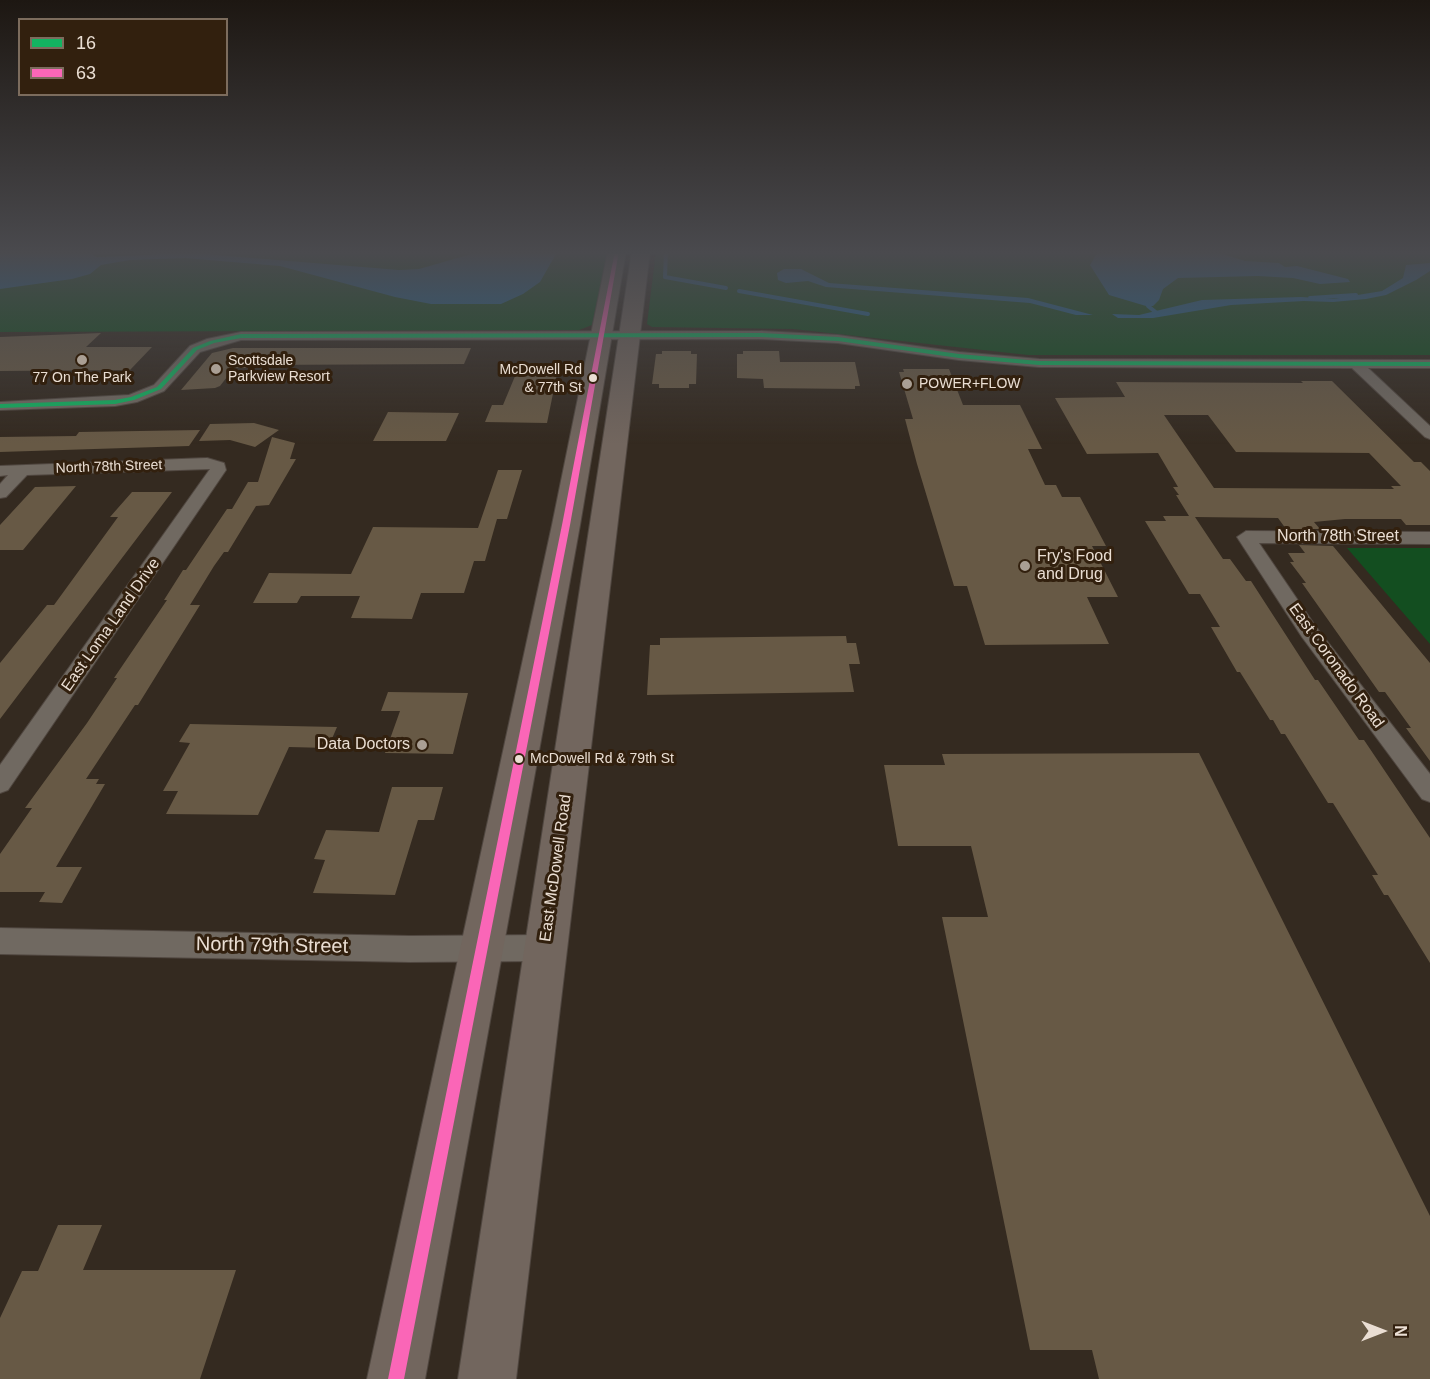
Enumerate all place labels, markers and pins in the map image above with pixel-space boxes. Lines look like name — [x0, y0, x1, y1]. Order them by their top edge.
marker: 77 On The Park — [75, 353, 89, 367]
place label: Scottsdale Parkview Resort — [228, 353, 330, 386]
marker: Scottsdale Parkview Resort — [209, 362, 223, 376]
place label: McDowell Rd & 77th St — [500, 362, 582, 394]
place label: 77 On The Park — [33, 370, 131, 386]
marker: McDowell Rd & 77th St — [587, 372, 599, 384]
place label: POWER+FLOW — [919, 376, 1021, 392]
marker: POWER+FLOW — [900, 377, 914, 391]
place label: Fry's Food and Drug — [1037, 547, 1112, 585]
marker: Fry's Food and Drug — [1018, 559, 1032, 573]
place label: Data Doctors — [317, 735, 410, 755]
marker: Data Doctors — [415, 738, 429, 752]
place label: McDowell Rd & 79th St — [530, 751, 674, 767]
marker: McDowell Rd & 79th St — [513, 753, 525, 765]

